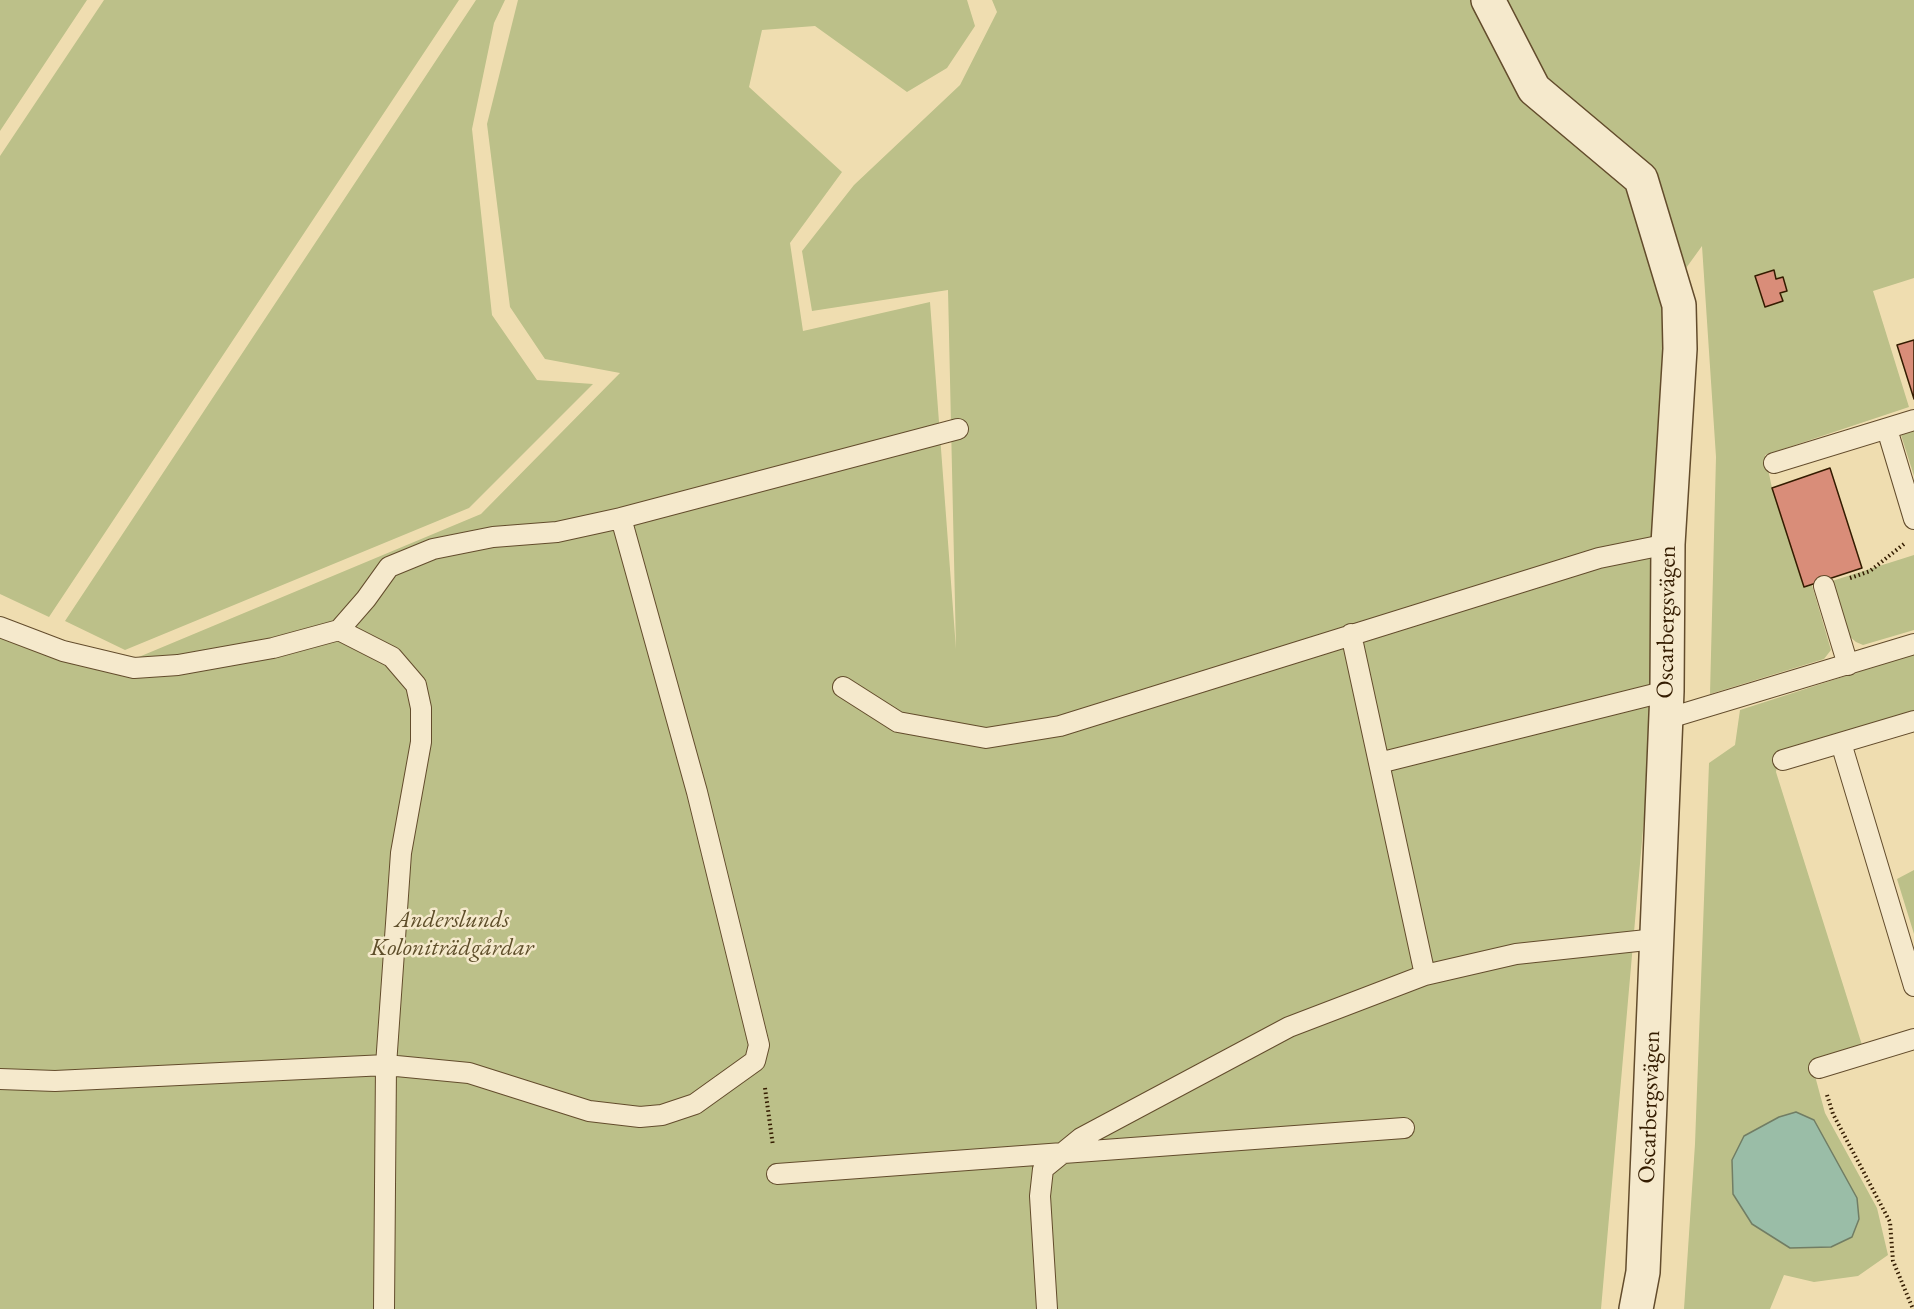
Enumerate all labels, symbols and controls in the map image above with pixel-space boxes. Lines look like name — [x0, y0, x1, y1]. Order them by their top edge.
street label: Oscarbergsvägen — [1651, 545, 1683, 699]
park label: Anderslunds Koloniträdgårdar — [370, 906, 534, 962]
street label: Oscarbergsvägen — [1633, 1030, 1667, 1184]

